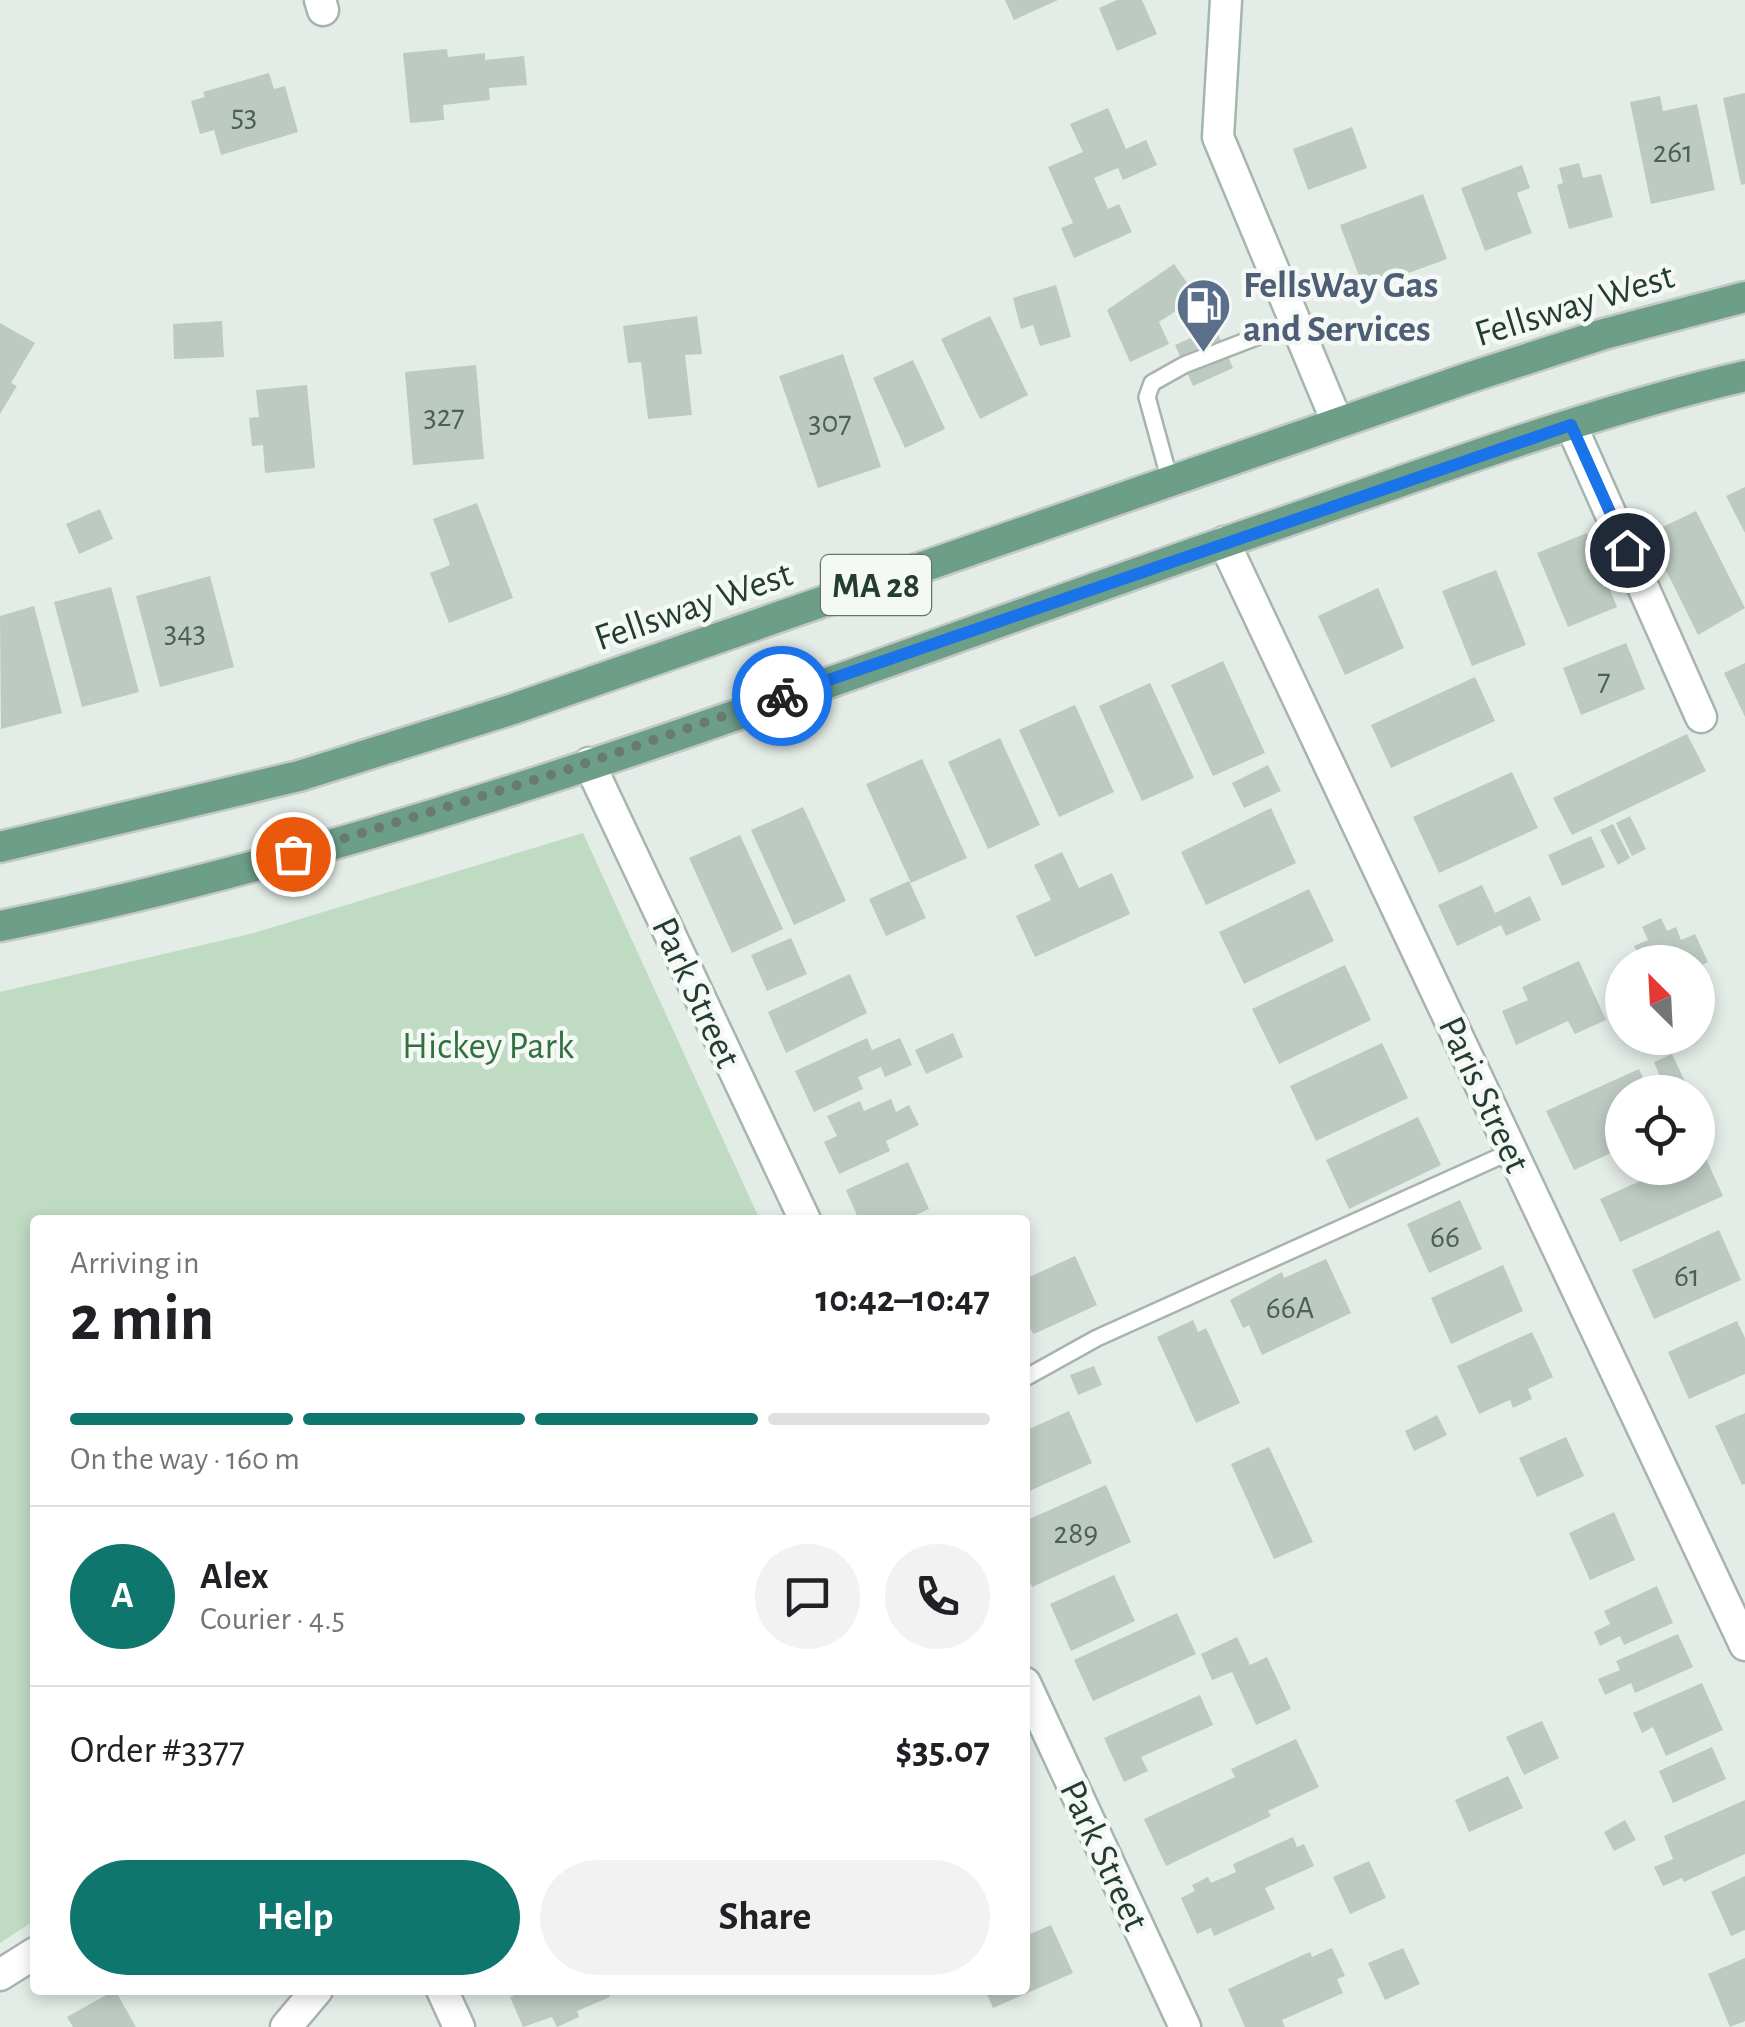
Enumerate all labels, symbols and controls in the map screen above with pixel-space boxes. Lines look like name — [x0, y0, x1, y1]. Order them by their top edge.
house number: 53 — [231, 100, 257, 132]
house number: 261 — [1653, 136, 1693, 168]
street label: Fellsway West — [1471, 258, 1679, 354]
place label: FellsWay Gas and Services — [1243, 267, 1438, 349]
fuel station icon: FellsWay Gas and Services — [1174, 276, 1234, 355]
house number: 327 — [423, 400, 465, 432]
house number: 307 — [808, 406, 852, 438]
pin — [1585, 508, 1670, 593]
icon: home — [1600, 523, 1655, 578]
street label: Fellsway West — [590, 555, 797, 658]
road number: MA 28 — [821, 555, 931, 615]
house number: 343 — [164, 616, 206, 648]
courier — [732, 646, 832, 746]
house number: 7 — [1597, 664, 1611, 696]
icon: bike — [755, 669, 810, 724]
pin — [251, 812, 336, 897]
icon: bag — [266, 827, 321, 882]
street label: Park Street — [644, 912, 746, 1074]
north arrow — [1605, 945, 1715, 1055]
map controls — [1605, 945, 1715, 1185]
street label: Paris Street — [1431, 1011, 1536, 1179]
park label: Hickey Park — [402, 1028, 575, 1066]
button: locate — [1605, 1075, 1715, 1185]
house number: 66 — [1430, 1221, 1460, 1253]
text: Arriving in — [70, 1247, 199, 1279]
house number: 61 — [1674, 1260, 1700, 1292]
text: 10:42–10:47 — [816, 1281, 990, 1319]
text: 2 min — [70, 1287, 214, 1352]
house number: 66A — [1266, 1292, 1314, 1324]
text: On the way · 160 m — [70, 1443, 300, 1475]
house number: 289 — [1054, 1517, 1098, 1549]
button: chat — [755, 1544, 860, 1649]
button: phone — [885, 1544, 990, 1649]
text: Alex — [200, 1558, 269, 1596]
text: A — [111, 1577, 134, 1615]
text: Courier · 4.5 — [200, 1603, 345, 1635]
text: Order #3377 — [70, 1732, 245, 1770]
text: $35.07 — [895, 1732, 990, 1770]
street label: Park Street — [1052, 1775, 1154, 1937]
button: Help — [70, 1860, 520, 1975]
button: Share — [540, 1860, 990, 1975]

